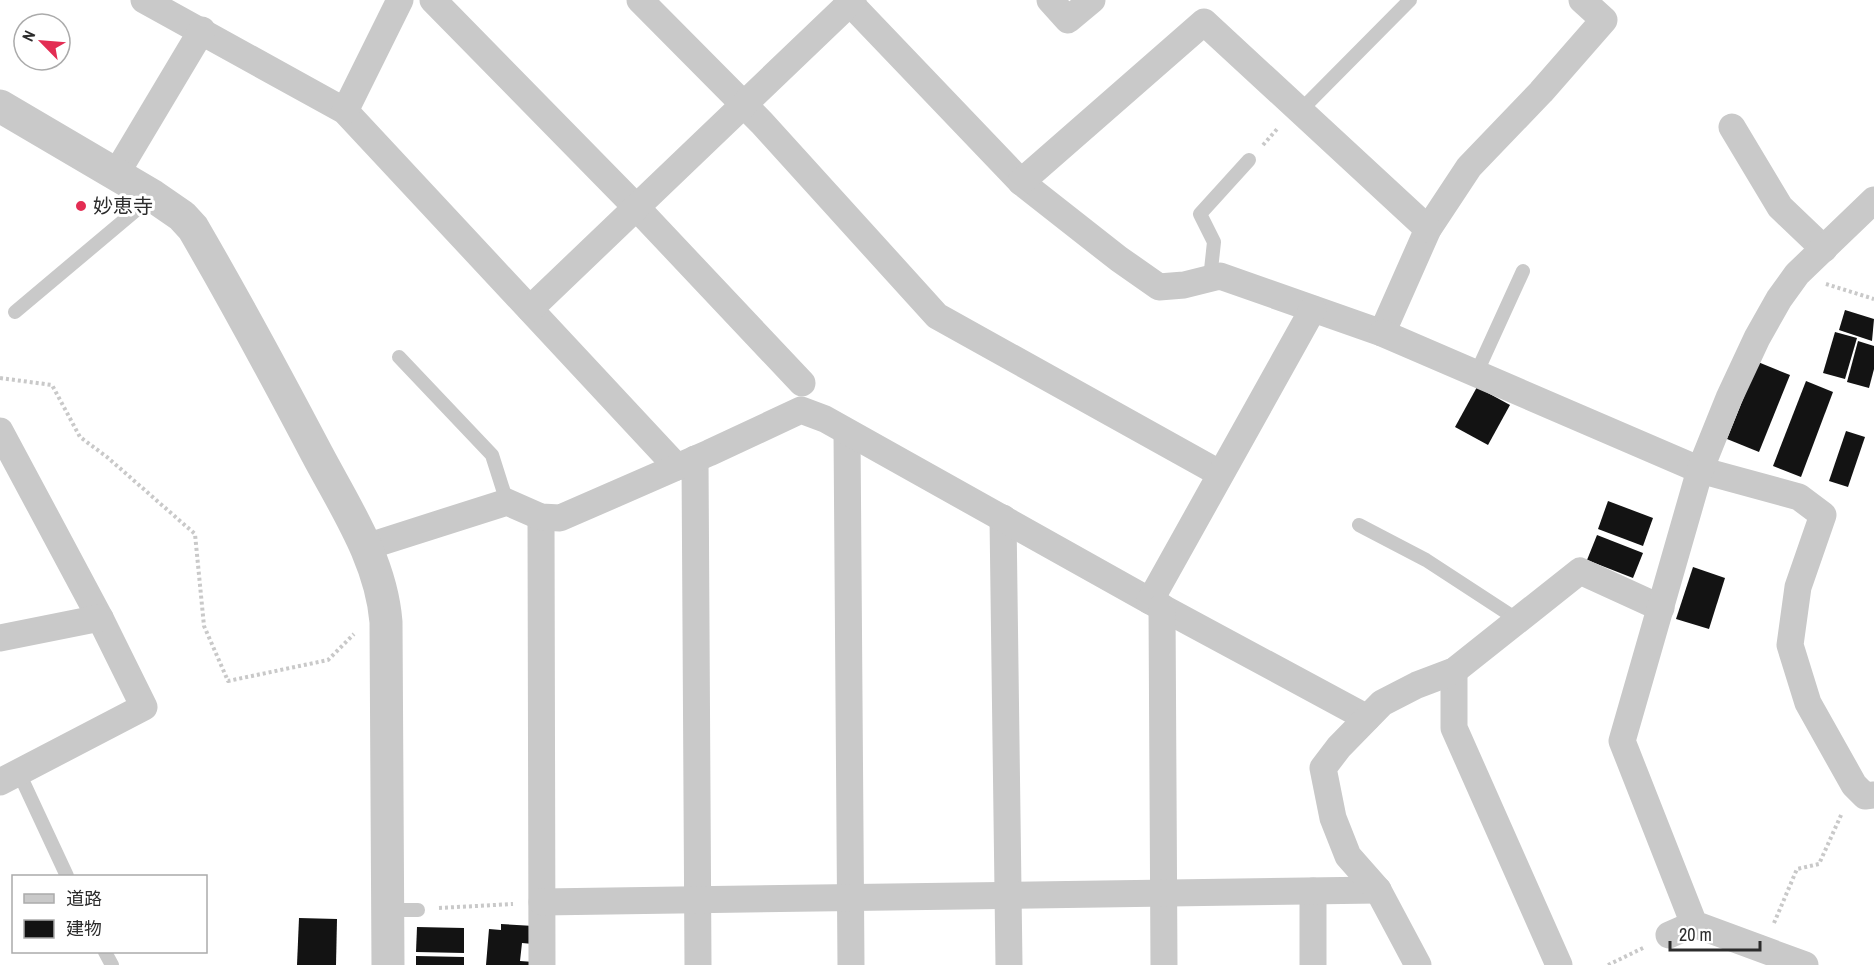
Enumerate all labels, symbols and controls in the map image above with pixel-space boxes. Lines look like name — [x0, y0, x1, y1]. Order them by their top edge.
north arrow — [12, 12, 72, 72]
text: N — [16, 27, 40, 45]
place label: 妙恵寺 — [93, 192, 153, 219]
marker: 妙恵寺 — [74, 199, 88, 213]
legend — [12, 875, 207, 953]
text: 道路 — [66, 886, 102, 911]
scale bar — [1670, 914, 1760, 952]
text: 建物 — [66, 916, 102, 941]
text: 20 m — [1679, 922, 1712, 947]

